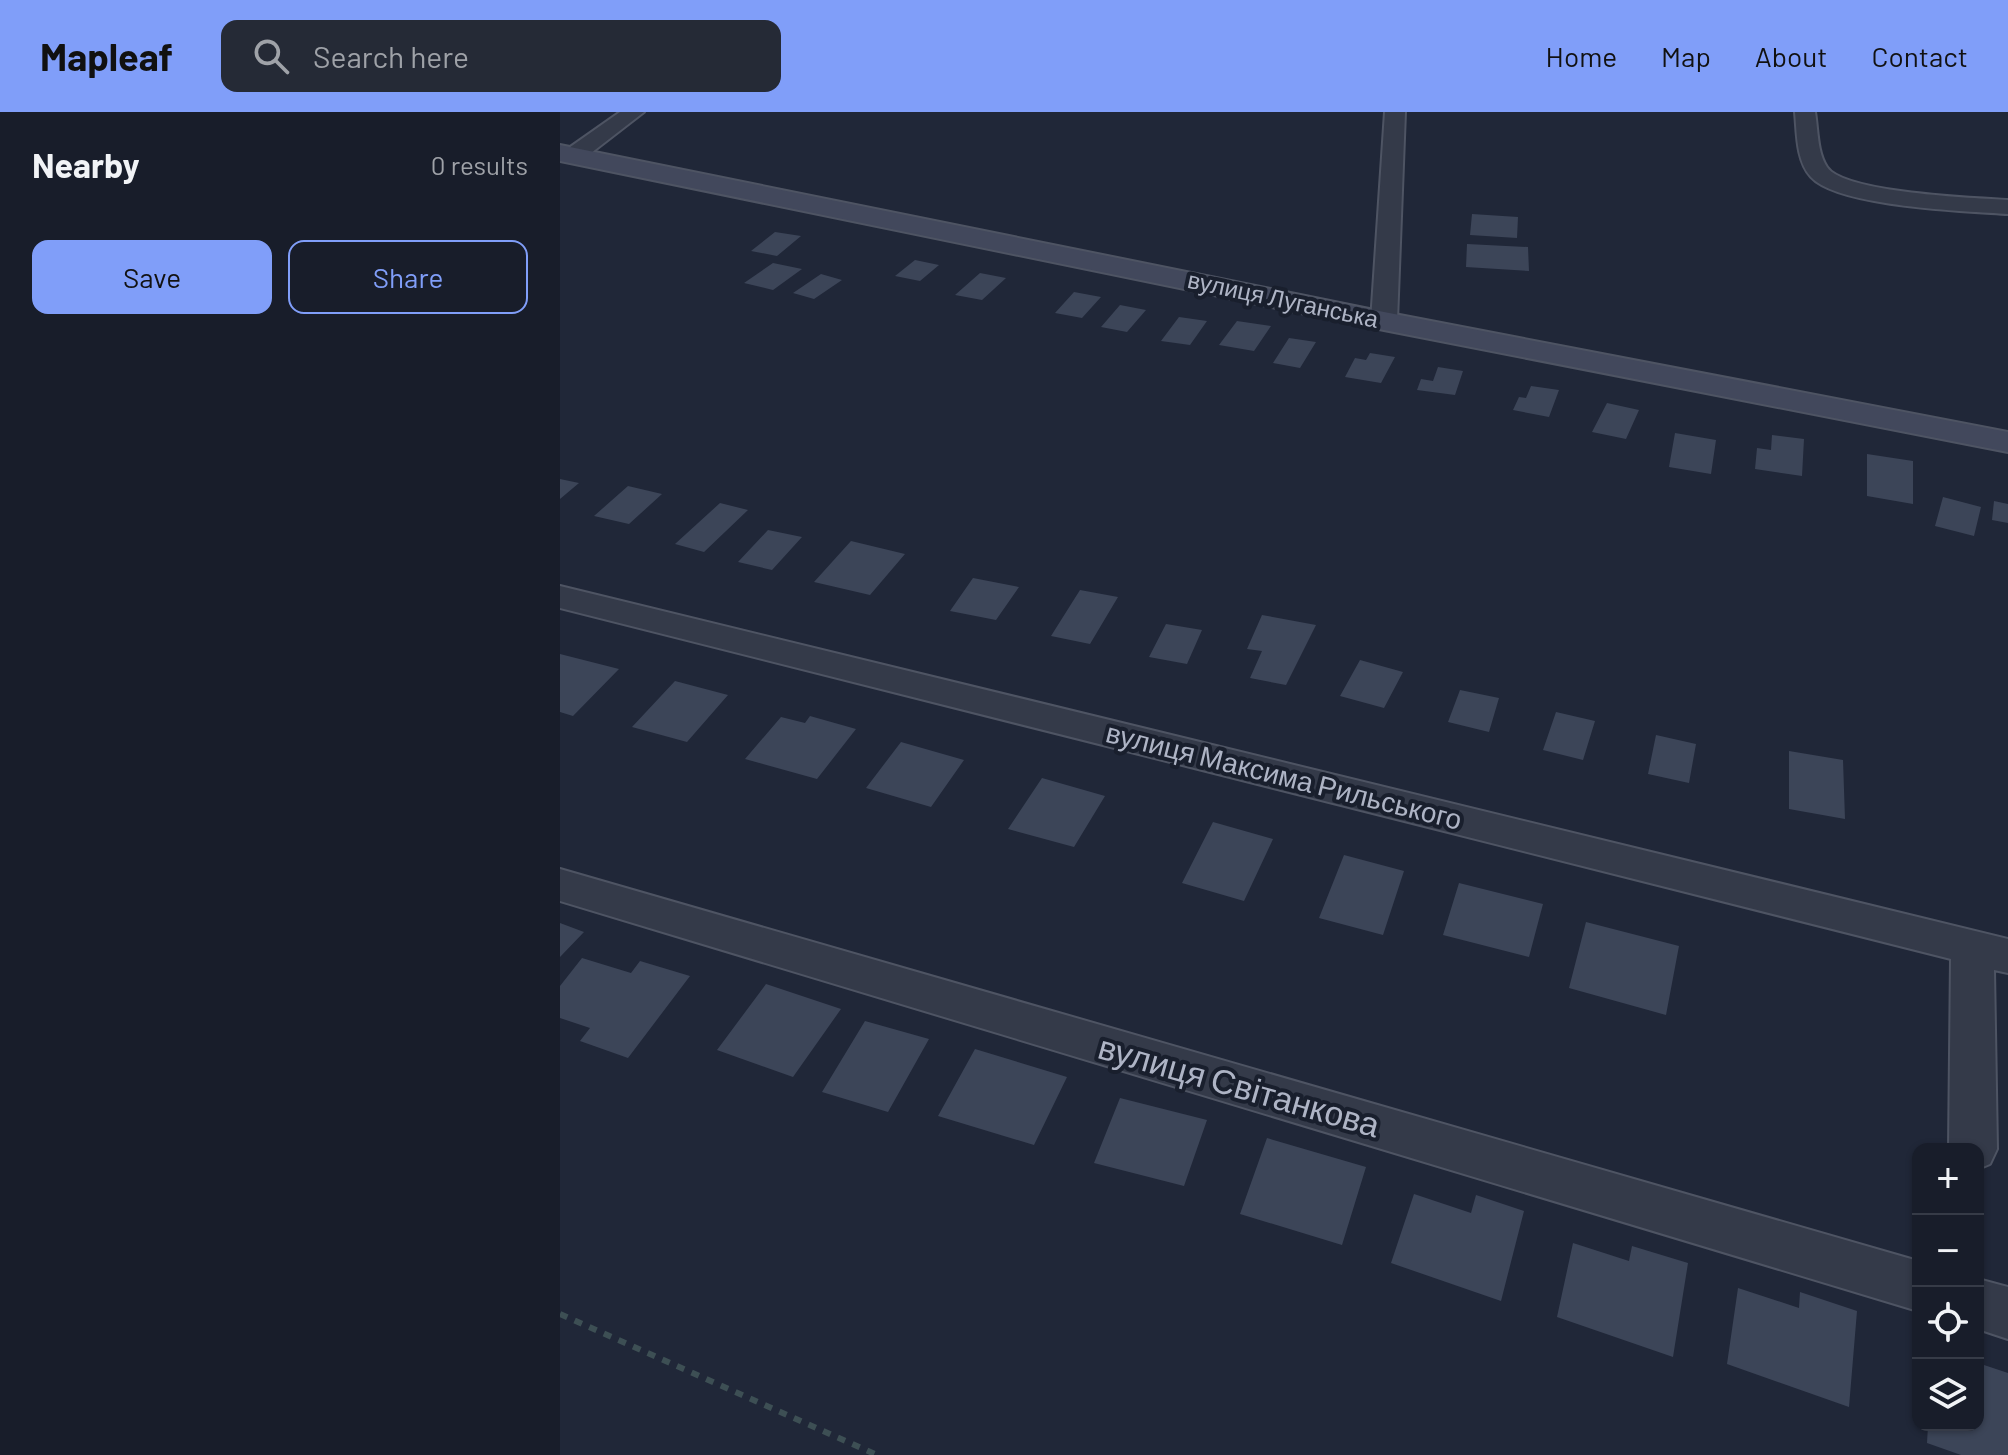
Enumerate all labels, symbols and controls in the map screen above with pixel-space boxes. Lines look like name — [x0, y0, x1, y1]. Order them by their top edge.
search box — [221, 20, 781, 92]
text: Mapleaf — [40, 33, 173, 79]
icon: search — [249, 34, 293, 78]
text: Search here — [313, 38, 469, 74]
text: Home — [1546, 39, 1617, 73]
text: Map — [1661, 39, 1711, 73]
text: About — [1755, 39, 1827, 73]
text: Contact — [1871, 39, 1968, 73]
text: Nearby — [32, 144, 140, 185]
text: 0 results — [431, 149, 528, 180]
button: Save — [32, 240, 272, 314]
button: Share — [288, 240, 528, 314]
street label: вулиця Луганська — [1185, 264, 1382, 333]
street label: вулиця Максима Рильського — [1103, 714, 1466, 836]
street label: вулиця Світанкова — [1094, 1025, 1385, 1144]
map controls — [1912, 1143, 1984, 1431]
button: + — [1912, 1143, 1984, 1215]
button: − — [1912, 1215, 1984, 1287]
button: locate — [1912, 1287, 1984, 1359]
button: layers — [1912, 1359, 1984, 1431]

